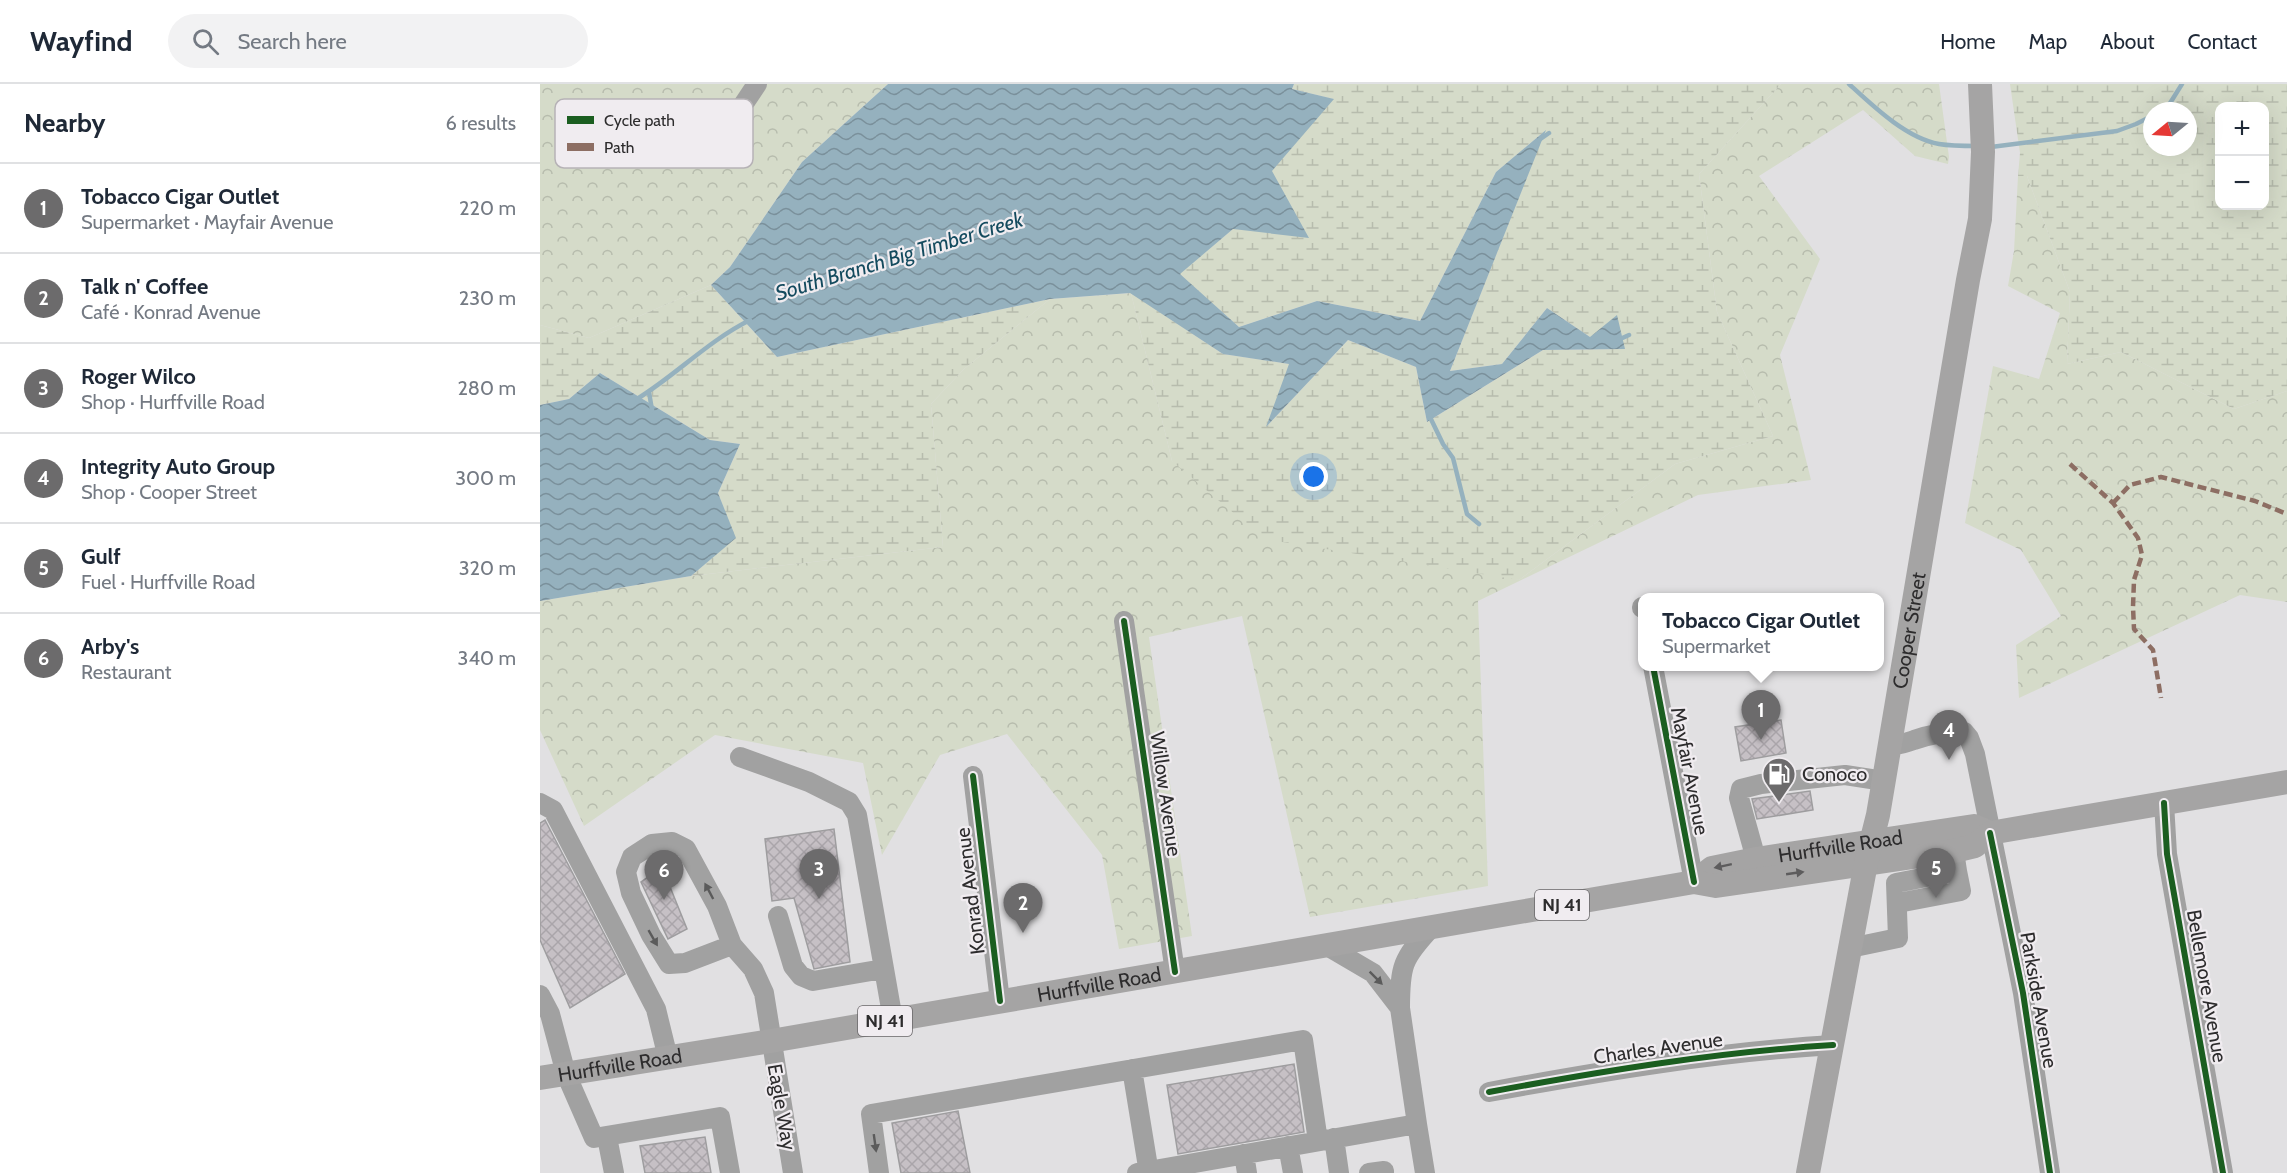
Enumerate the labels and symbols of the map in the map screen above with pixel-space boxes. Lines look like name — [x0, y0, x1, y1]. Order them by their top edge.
legend — [555, 99, 753, 168]
north arrow — [2143, 102, 2197, 156]
text: Cycle path — [604, 111, 675, 130]
text: Path — [604, 138, 635, 157]
water label: South Branch Big Timber Creek — [772, 206, 1027, 306]
your location — [1299, 462, 1328, 491]
street label: Cooper Street — [1887, 570, 1931, 690]
pin: 1 — [1742, 690, 1780, 740]
street label: Mayfair Avenue — [1666, 705, 1714, 837]
pin: 4 — [1930, 710, 1968, 760]
street label: Willow Avenue — [1145, 730, 1187, 858]
fuel station icon: Conoco — [1761, 756, 1797, 803]
place label: Conoco — [1802, 762, 1867, 786]
street label: Hurffville Road — [1776, 825, 1904, 867]
street label: Konrad Avenue — [950, 826, 990, 956]
pin: 5 — [1916, 848, 1956, 898]
pin: 6 — [644, 850, 684, 900]
pin: 3 — [800, 850, 838, 899]
one-way arrow — [1713, 862, 1732, 871]
one-way arrow — [1786, 869, 1805, 878]
one-way arrow — [704, 882, 714, 899]
pin: 2 — [1004, 884, 1042, 933]
road number: NJ 41 — [1535, 890, 1589, 920]
street label: Bellemore Avenue — [2182, 908, 2232, 1064]
one-way arrow — [648, 930, 658, 947]
street label: Parkside Avenue — [2015, 930, 2063, 1070]
street label: Hurffville Road — [1035, 962, 1163, 1007]
one-way arrow — [1369, 970, 1383, 985]
road number: NJ 41 — [858, 1006, 912, 1036]
street label: Charles Avenue — [1592, 1027, 1724, 1069]
street label: Hurffville Road — [556, 1043, 684, 1087]
street label: Eagle Way — [763, 1062, 801, 1152]
one-way arrow — [870, 1134, 879, 1153]

